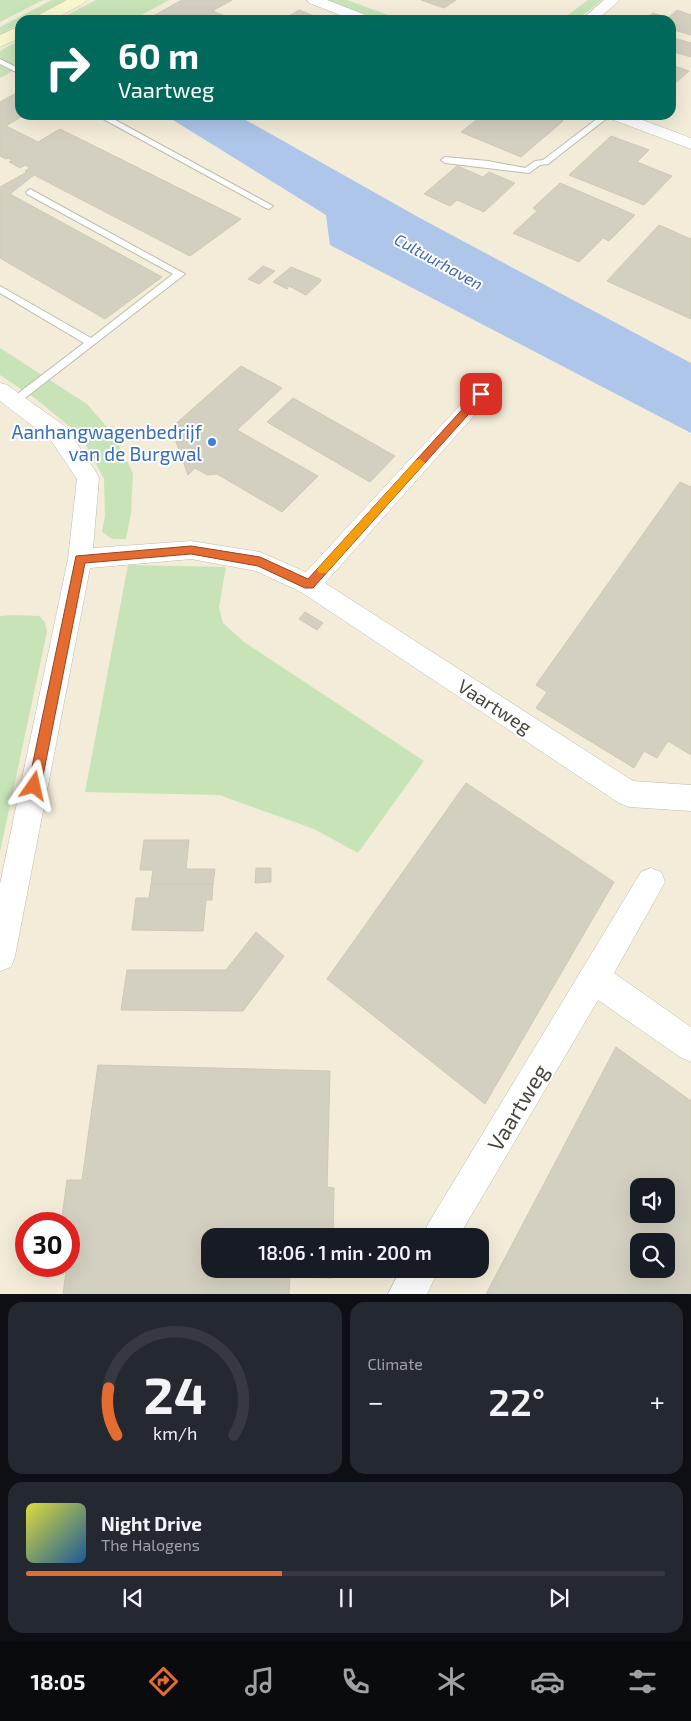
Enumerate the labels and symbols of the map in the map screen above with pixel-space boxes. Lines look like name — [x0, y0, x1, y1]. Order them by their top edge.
water label: Cultuurhaven — [392, 229, 486, 293]
pin — [460, 373, 502, 415]
place label: Aanhangwagenbedrijf van de Burgwal — [12, 420, 203, 465]
marker: Aanhangwagenbedrijf van de Burgwal — [206, 436, 218, 448]
street label: Vaartweg — [454, 674, 536, 739]
position arrow — [7, 759, 59, 811]
street label: Vaartweg — [481, 1059, 553, 1155]
speed limit sign: 30 — [15, 1212, 80, 1277]

